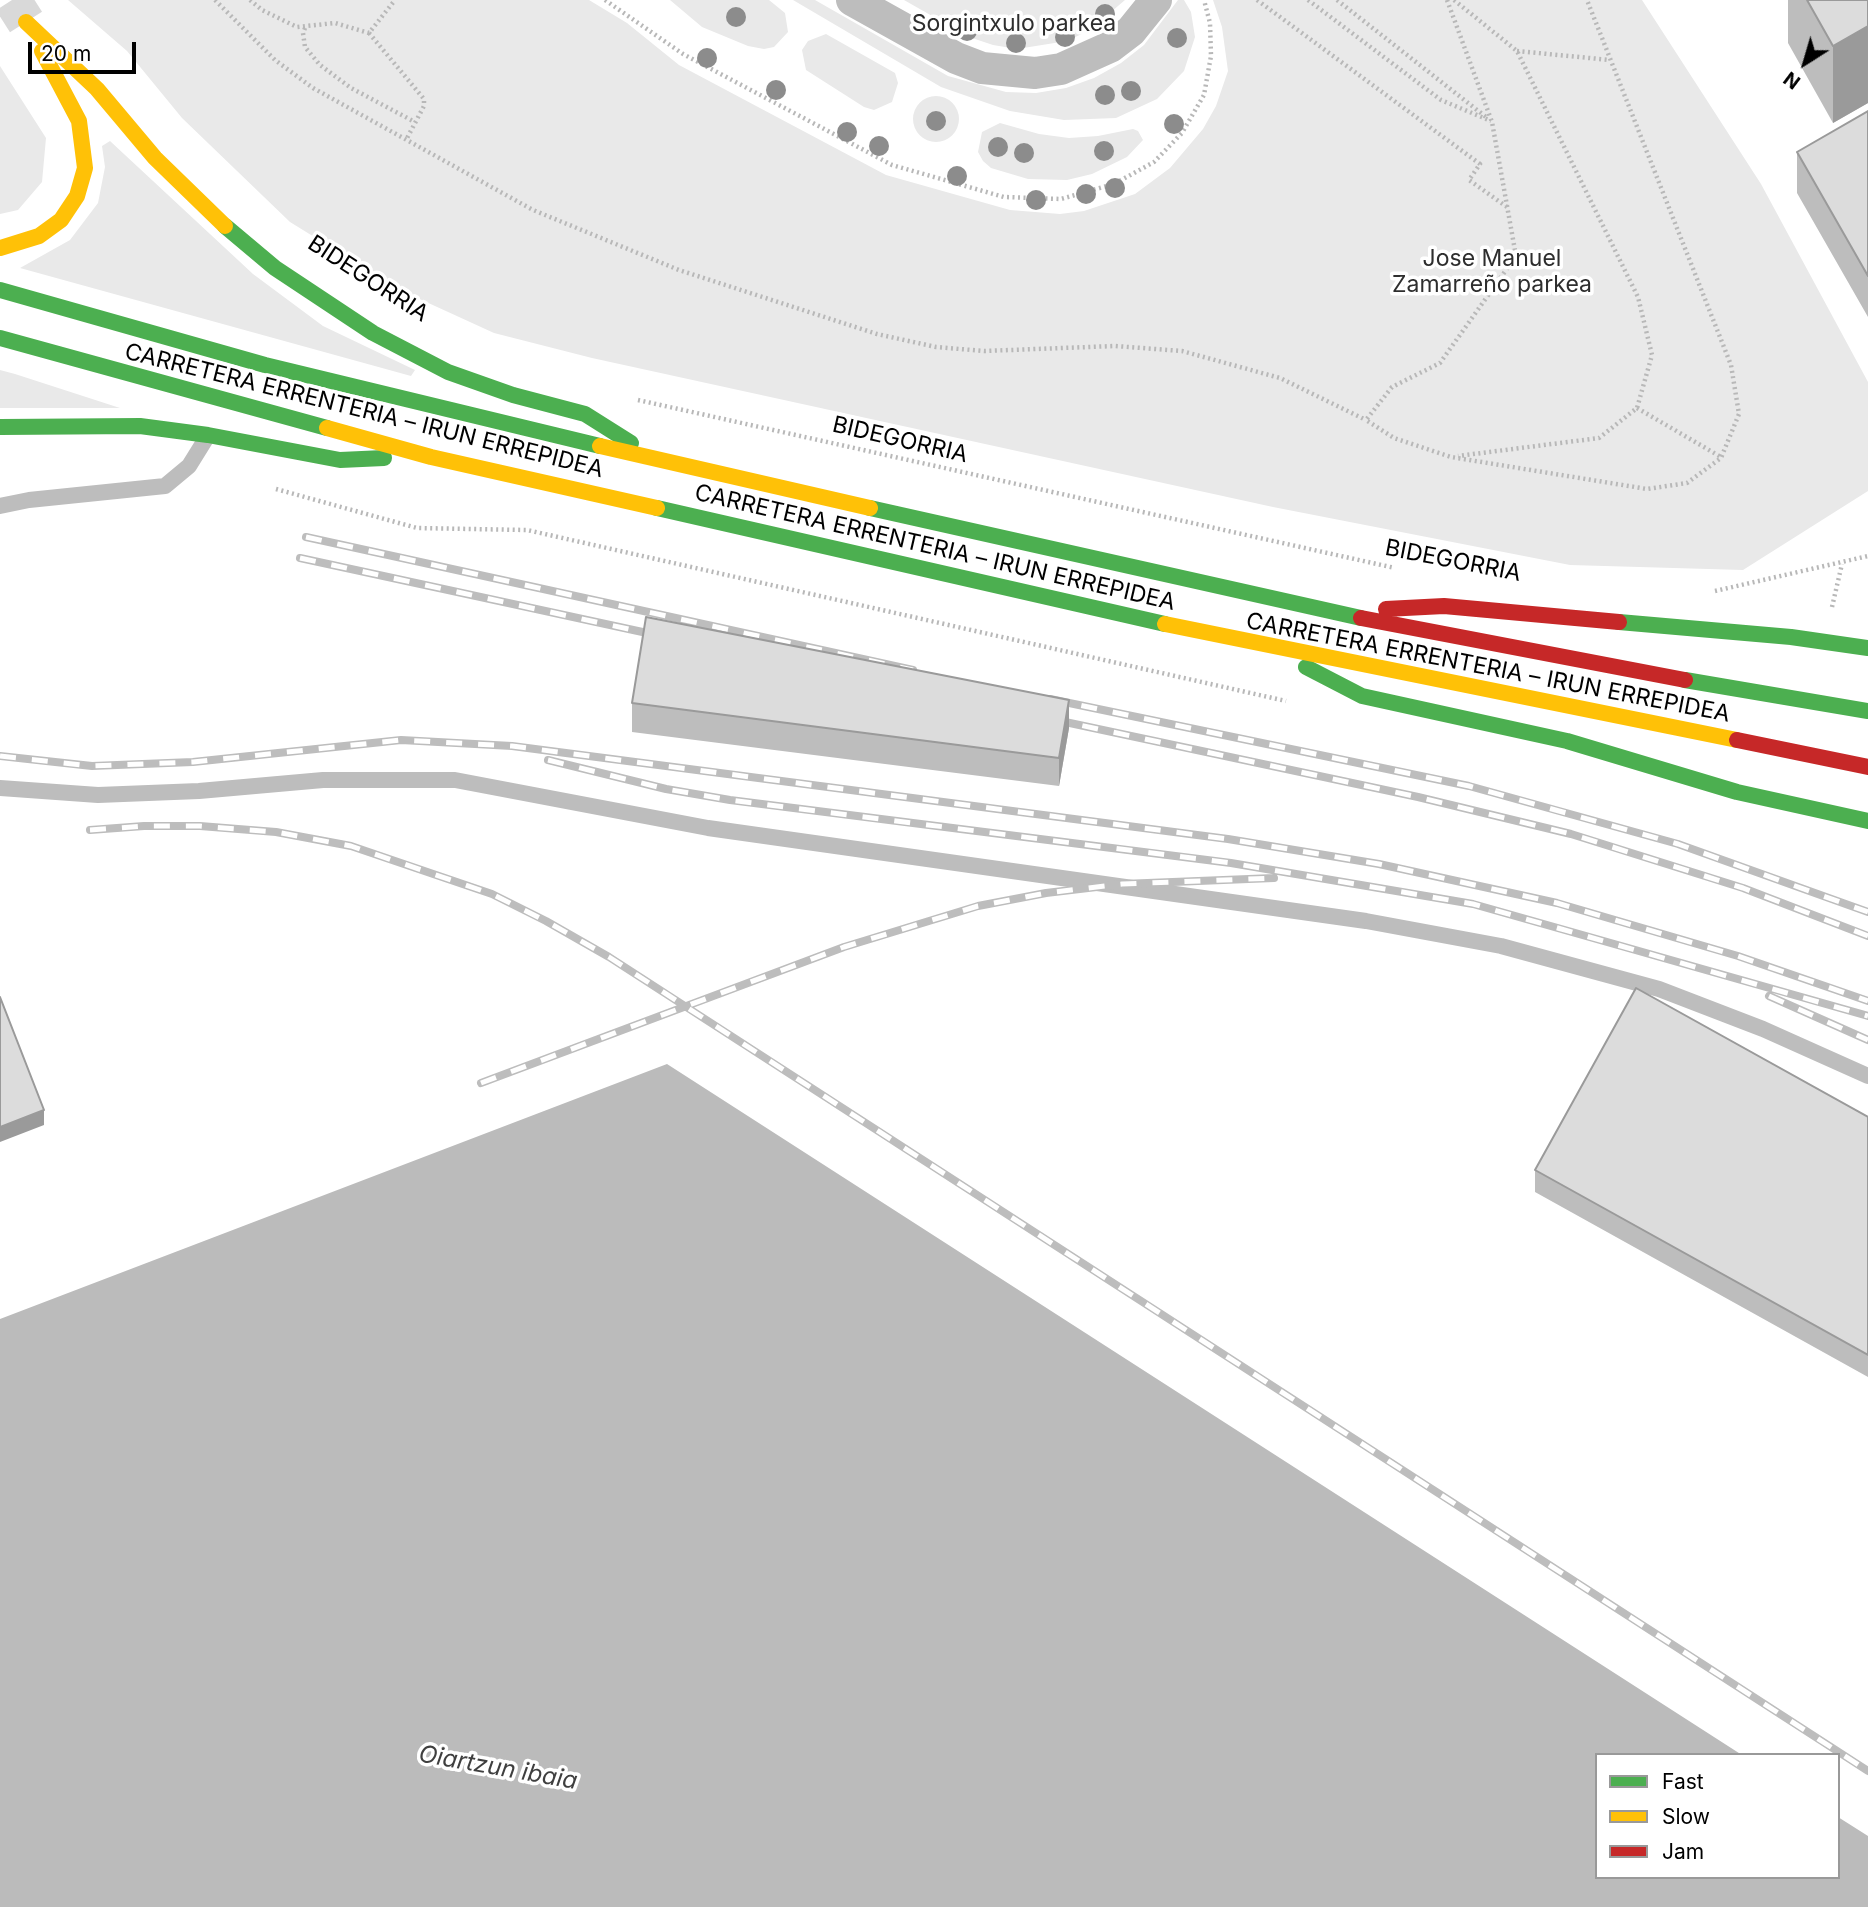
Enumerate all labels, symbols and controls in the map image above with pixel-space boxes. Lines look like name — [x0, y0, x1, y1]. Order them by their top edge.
park label: Sorgintxulo parkea — [912, 10, 1116, 38]
scale bar — [32, 28, 140, 72]
north arrow — [1770, 28, 1840, 98]
text: 20 m — [41, 41, 91, 66]
text: N — [1779, 67, 1805, 94]
street label: BIDEGORRIA — [303, 230, 433, 328]
park label: Jose Manuel Zamarreño parkea — [1392, 245, 1592, 299]
street label: CARRETERA ERRENTERIA – IRUN ERREPIDEA — [122, 338, 606, 484]
street label: BIDEGORRIA — [830, 411, 970, 469]
street label: CARRETERA ERRENTERIA – IRUN ERREPIDEA — [692, 479, 1178, 617]
street label: BIDEGORRIA — [1383, 534, 1523, 588]
street label: CARRETERA ERRENTERIA – IRUN ERREPIDEA — [1244, 607, 1732, 729]
water label: Oiartzun ibaia — [417, 1740, 579, 1796]
legend — [1595, 1753, 1840, 1879]
text: Fast — [1662, 1769, 1704, 1794]
text: Slow — [1662, 1804, 1710, 1829]
text: Jam — [1662, 1839, 1704, 1864]

